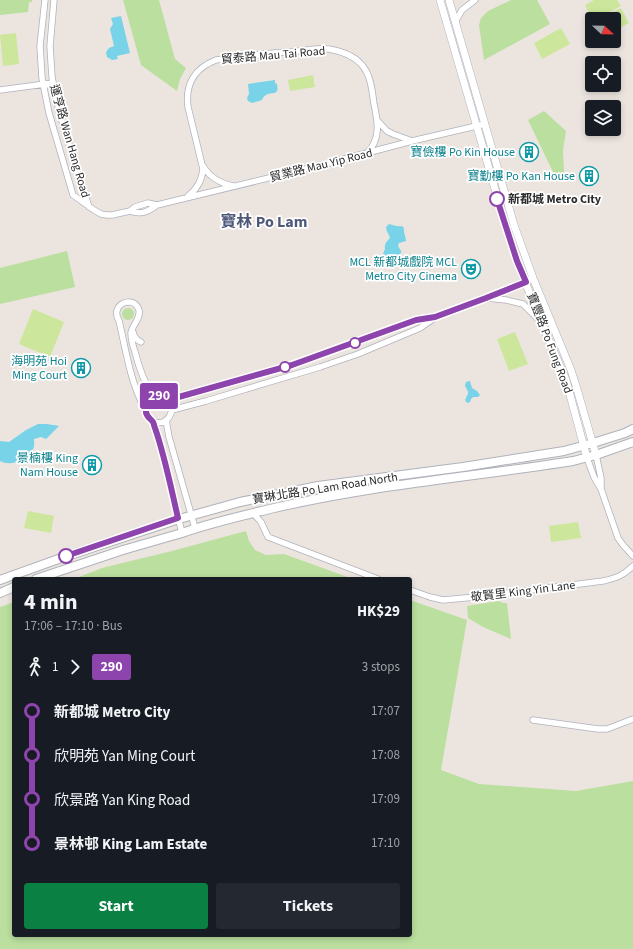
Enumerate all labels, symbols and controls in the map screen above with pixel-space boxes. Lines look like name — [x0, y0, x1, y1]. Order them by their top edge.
north arrow — [585, 12, 621, 48]
map controls — [585, 12, 621, 136]
street label: 貿泰路 Mau Tai Road — [220, 42, 326, 69]
button: locate — [585, 56, 621, 92]
street label: 運亨路 Wan Hang Road — [45, 82, 94, 200]
button: layers — [585, 100, 621, 136]
building icon: 寶儉樓 Po Kin House — [518, 141, 540, 163]
street label: 貿業路 Mau Yip Road — [268, 144, 374, 187]
place label: 寶儉樓 Po Kin House — [410, 144, 515, 161]
building icon: 寶勤樓 Po Kan House — [578, 165, 600, 187]
place label: 寶勤樓 Po Kan House — [467, 168, 575, 185]
marker: 新都城 Metro City — [489, 191, 505, 207]
place label: 新都城 Metro City — [508, 191, 602, 208]
district label: 寶林 Po Lam — [221, 211, 307, 233]
place label: MCL 新都城戲院 MCL Metro City Cinema — [349, 254, 457, 285]
theatre icon: MCL 新都城戲院 MCL Metro City Cinema — [460, 258, 482, 280]
street label: 寶豐路 Po Fung Road — [522, 290, 577, 396]
unlabelled marker — [349, 337, 361, 349]
place label: 海明苑 Hoi Ming Court — [11, 353, 67, 384]
building icon: 海明苑 Hoi Ming Court — [70, 357, 92, 379]
unlabelled marker — [279, 361, 291, 373]
line badge: 290 — [136, 383, 182, 409]
text: 290 — [148, 386, 170, 406]
place label: 景楠樓 King Nam House — [17, 450, 78, 481]
building icon: 景楠樓 King Nam House — [81, 454, 103, 476]
street label: 寶琳北路 Po Lam Road North — [251, 469, 399, 508]
unlabelled marker — [58, 548, 74, 564]
street label: 敬賢里 King Yin Lane — [470, 577, 576, 606]
text: 4 min — [24, 586, 78, 618]
text: HK$29 — [357, 601, 400, 622]
text: 17:06 – 17:10 · Bus — [24, 617, 122, 635]
icon: walk — [24, 656, 46, 678]
icon: forward — [64, 656, 86, 678]
text: 290 — [100, 657, 123, 677]
text: 1 — [52, 658, 58, 676]
text: 3 stops — [362, 658, 400, 676]
text: 新都城 Metro City — [54, 702, 170, 723]
text: 17:07 — [371, 702, 400, 720]
text: 欣明苑 Yan Ming Court — [54, 746, 195, 767]
text: 17:08 — [371, 746, 400, 764]
text: 欣景路 Yan King Road — [54, 790, 190, 811]
text: 17:09 — [371, 790, 400, 808]
text: 景林邨 King Lam Estate — [54, 834, 207, 855]
text: 17:10 — [371, 834, 400, 852]
button: Start — [24, 883, 208, 929]
button: Tickets — [216, 883, 400, 929]

